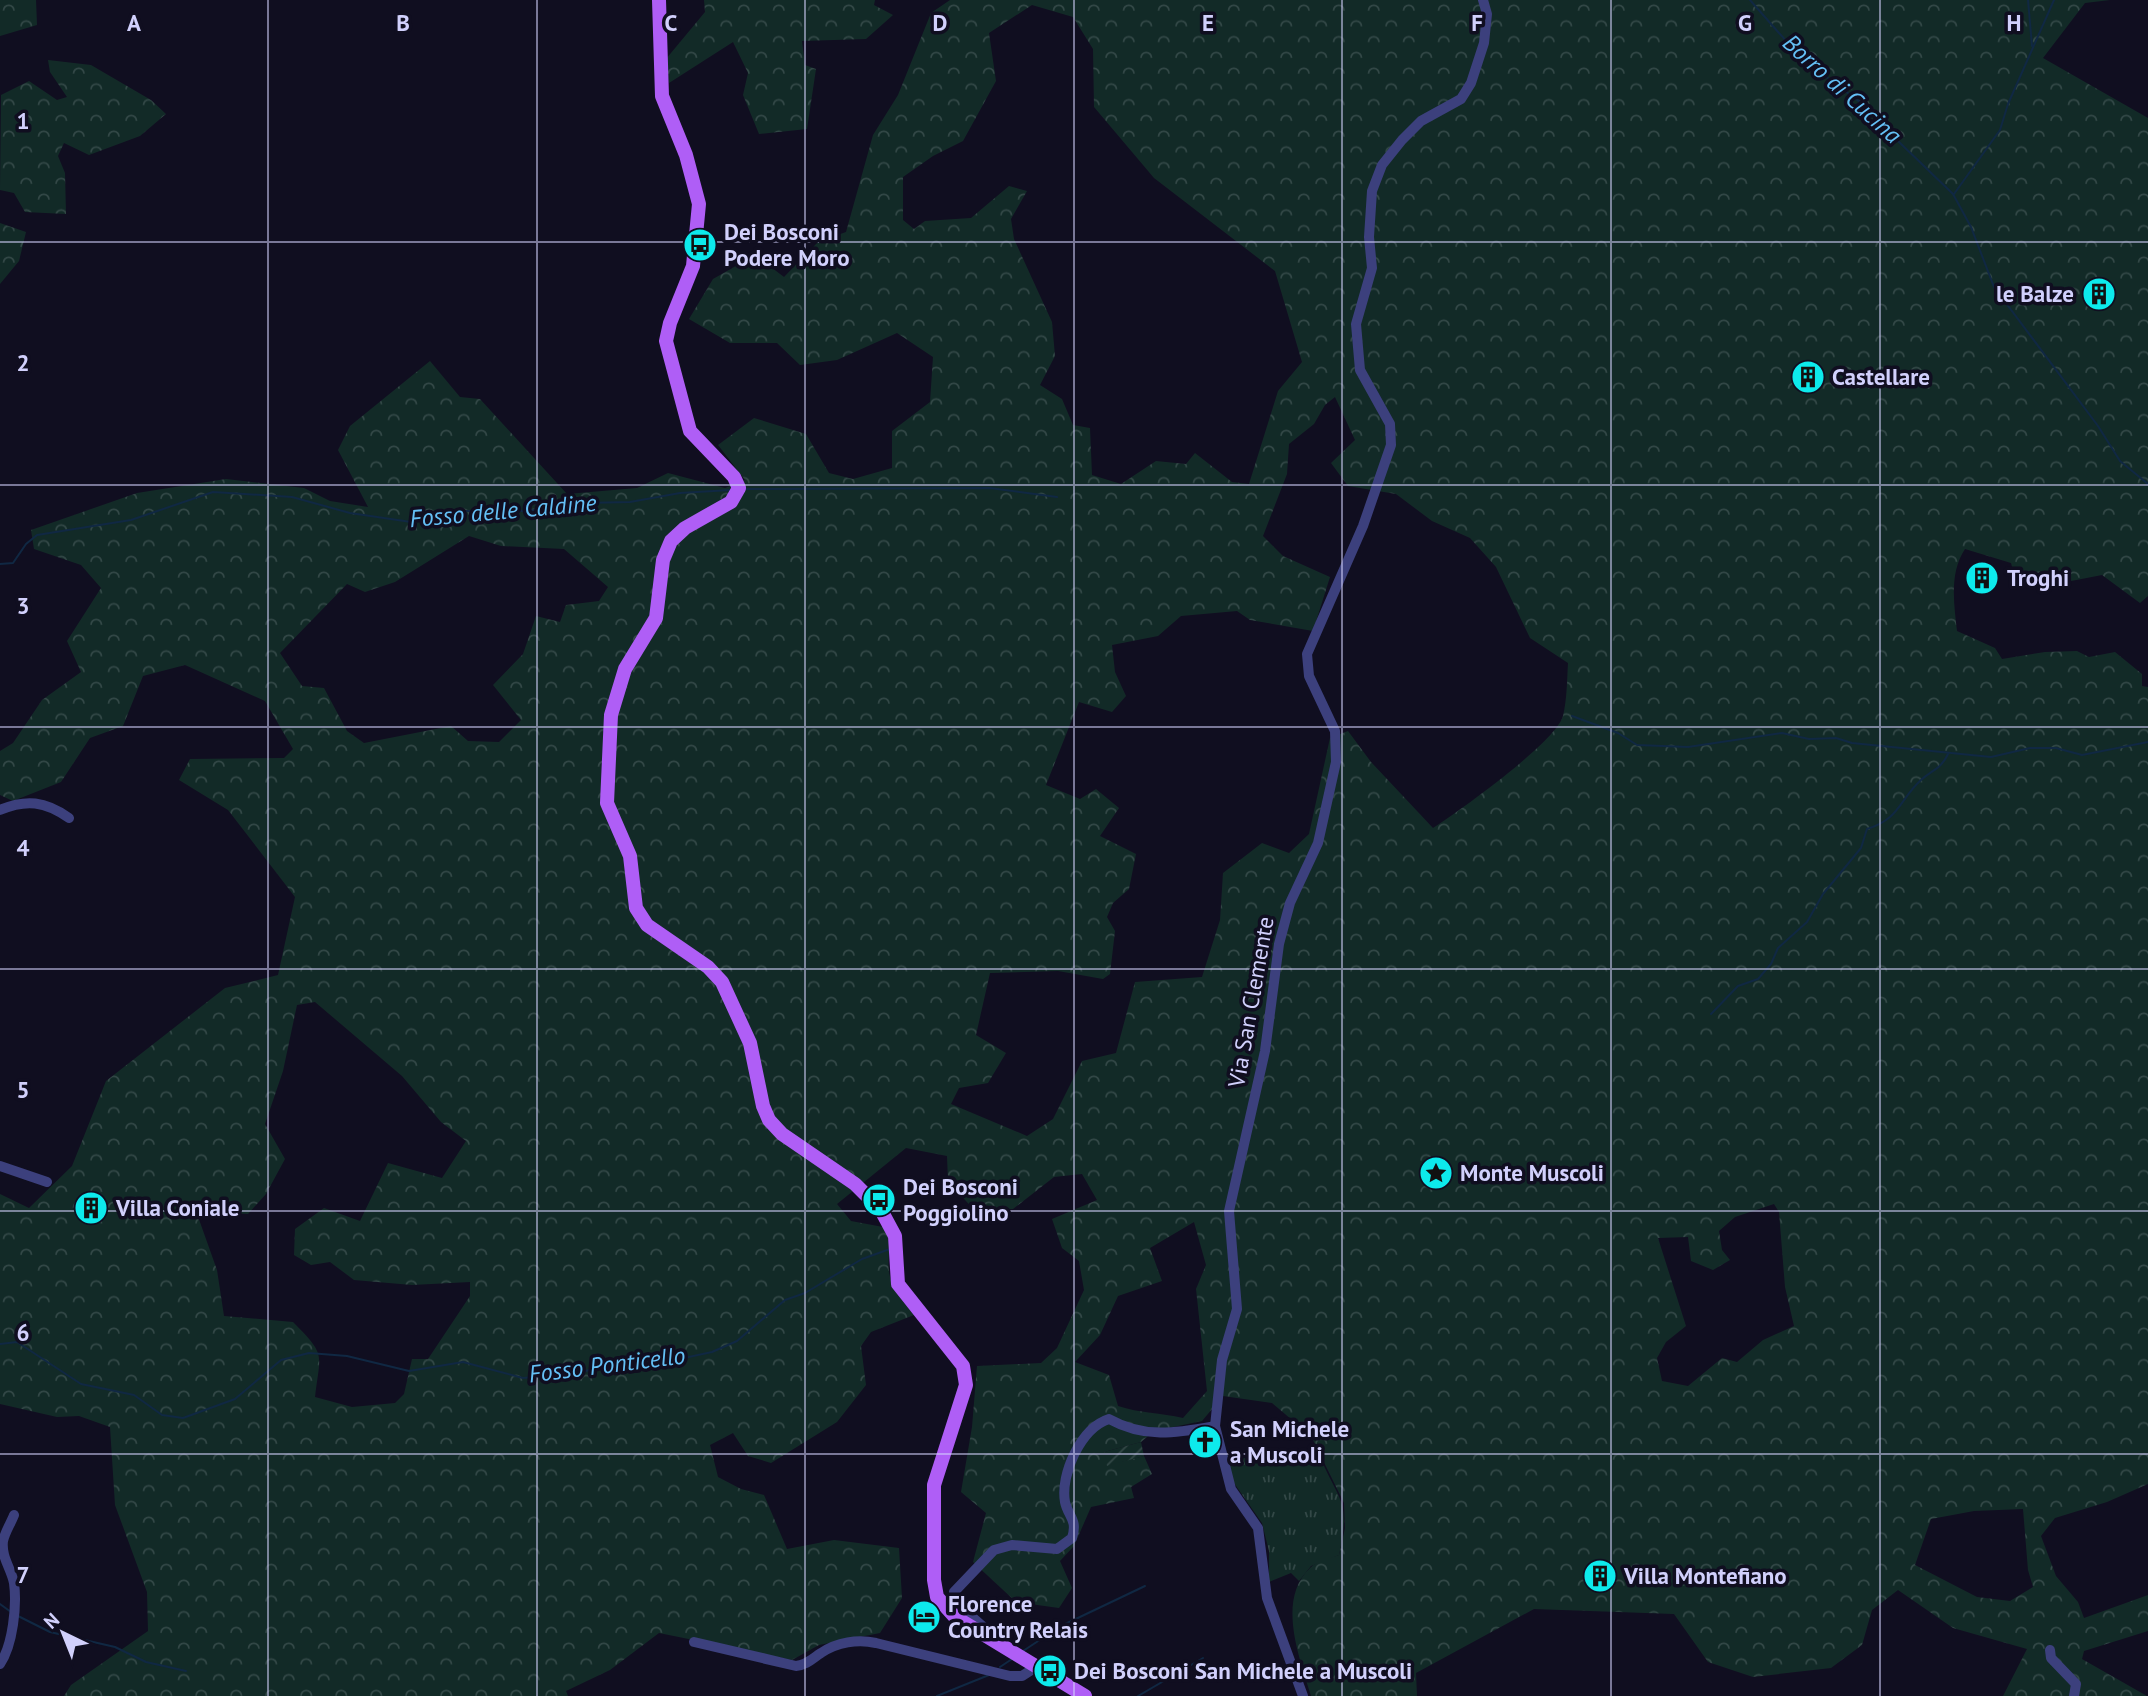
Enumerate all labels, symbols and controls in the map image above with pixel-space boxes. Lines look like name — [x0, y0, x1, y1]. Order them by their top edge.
text: A — [127, 8, 141, 37]
text: B — [396, 8, 410, 37]
text: C — [665, 8, 678, 37]
text: D — [933, 8, 947, 37]
text: E — [1202, 8, 1214, 37]
text: F — [1471, 8, 1483, 37]
text: G — [1738, 8, 1752, 37]
text: H — [2007, 8, 2021, 37]
water label: Borro di Cucina — [1776, 27, 1908, 150]
text: 1 — [16, 106, 30, 135]
place label: Dei Bosconi Podere Moro — [724, 217, 850, 272]
bus stop icon: Dei Bosconi Podere Moro — [681, 226, 719, 264]
building icon: le Balze — [2080, 275, 2118, 313]
place label: le Balze — [1996, 279, 2074, 308]
text: 2 — [16, 348, 30, 377]
building icon: Castellare — [1789, 358, 1827, 396]
place label: Castellare — [1832, 362, 1930, 391]
water label: Fosso delle Caldine — [408, 487, 598, 534]
building icon: Troghi — [1963, 559, 2001, 597]
place label: Troghi — [2007, 563, 2069, 592]
text: 3 — [16, 591, 30, 620]
text: 4 — [16, 833, 30, 862]
street label: Via San Clemente — [1221, 914, 1280, 1091]
text: 5 — [16, 1075, 30, 1104]
place icon: Monte Muscoli — [1417, 1154, 1455, 1192]
place label: Monte Muscoli — [1460, 1158, 1604, 1187]
place label: Dei Bosconi Poggiolino — [903, 1172, 1018, 1227]
bus stop icon: Dei Bosconi Poggiolino — [860, 1181, 898, 1219]
building icon: Villa Coniale — [72, 1189, 110, 1227]
place label: Villa Coniale — [115, 1193, 239, 1222]
text: 6 — [16, 1318, 30, 1347]
water label: Fosso Ponticello — [527, 1340, 687, 1389]
place label: San Michele a Muscoli — [1230, 1414, 1349, 1469]
church icon: San Michele a Muscoli — [1186, 1423, 1224, 1461]
building icon: Villa Montefiano — [1581, 1557, 1619, 1595]
text: 7 — [16, 1560, 30, 1589]
place label: Villa Montefiano — [1623, 1561, 1787, 1590]
place label: Florence Country Relais — [948, 1589, 1088, 1644]
north arrow — [28, 1598, 98, 1668]
hotel icon: Florence Country Relais — [905, 1598, 943, 1636]
text: N — [39, 1608, 64, 1634]
bus stop icon: Dei Bosconi San Michele a Muscoli — [1031, 1652, 1069, 1690]
place label: Dei Bosconi San Michele a Muscoli — [1074, 1656, 1412, 1685]

